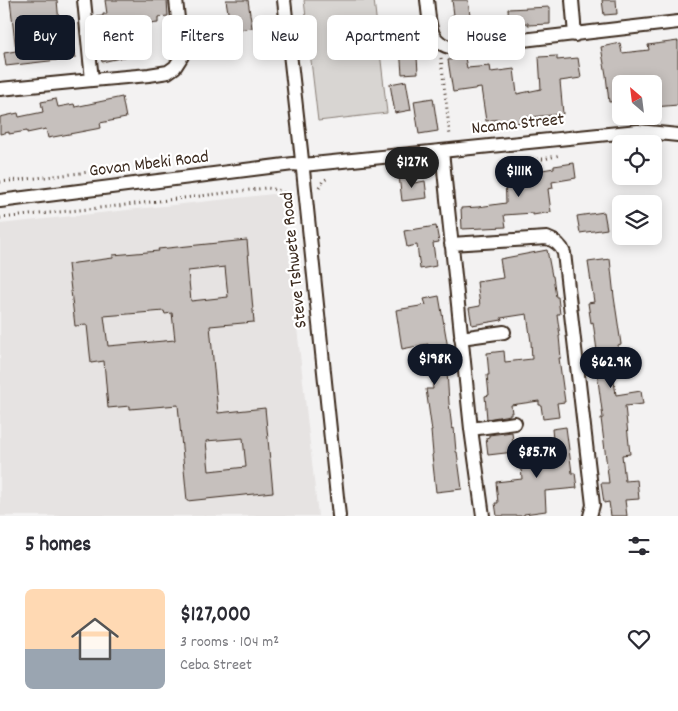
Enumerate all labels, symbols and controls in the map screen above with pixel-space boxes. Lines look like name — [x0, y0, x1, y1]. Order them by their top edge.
chip: Buy — [15, 15, 75, 60]
chip: Rent — [85, 15, 152, 60]
chip: Filters — [162, 15, 243, 60]
chip: New — [253, 15, 317, 60]
chip: Apartment — [327, 15, 438, 60]
chip: House — [448, 15, 525, 60]
north arrow — [612, 75, 662, 125]
map controls — [612, 75, 662, 245]
street label: Ncama Street — [470, 108, 566, 142]
button: locate — [612, 135, 662, 185]
street label: Govan Mbeki Road — [88, 145, 210, 185]
pin: $127K — [377, 146, 447, 189]
text: $127K — [396, 151, 428, 174]
pin: $111K — [484, 156, 554, 198]
text: $111K — [506, 160, 532, 183]
street label: Steve Tshwete Road — [275, 191, 315, 329]
button: layers — [612, 195, 662, 245]
pin: $198K — [400, 344, 470, 386]
pin: $62.9K — [570, 346, 652, 389]
text: $198K — [419, 348, 451, 371]
text: $62.9K — [591, 351, 631, 374]
pin: $85.7K — [496, 436, 578, 479]
text: $85.7K — [518, 441, 556, 464]
text: 5 homes — [25, 531, 91, 561]
icon: filters — [625, 532, 653, 560]
text: $127,000 — [180, 601, 251, 631]
icon: home — [65, 609, 125, 669]
icon: heart — [625, 625, 653, 653]
text: 3 rooms · 104 m² — [180, 631, 279, 654]
text: Ceba Street — [180, 654, 252, 677]

